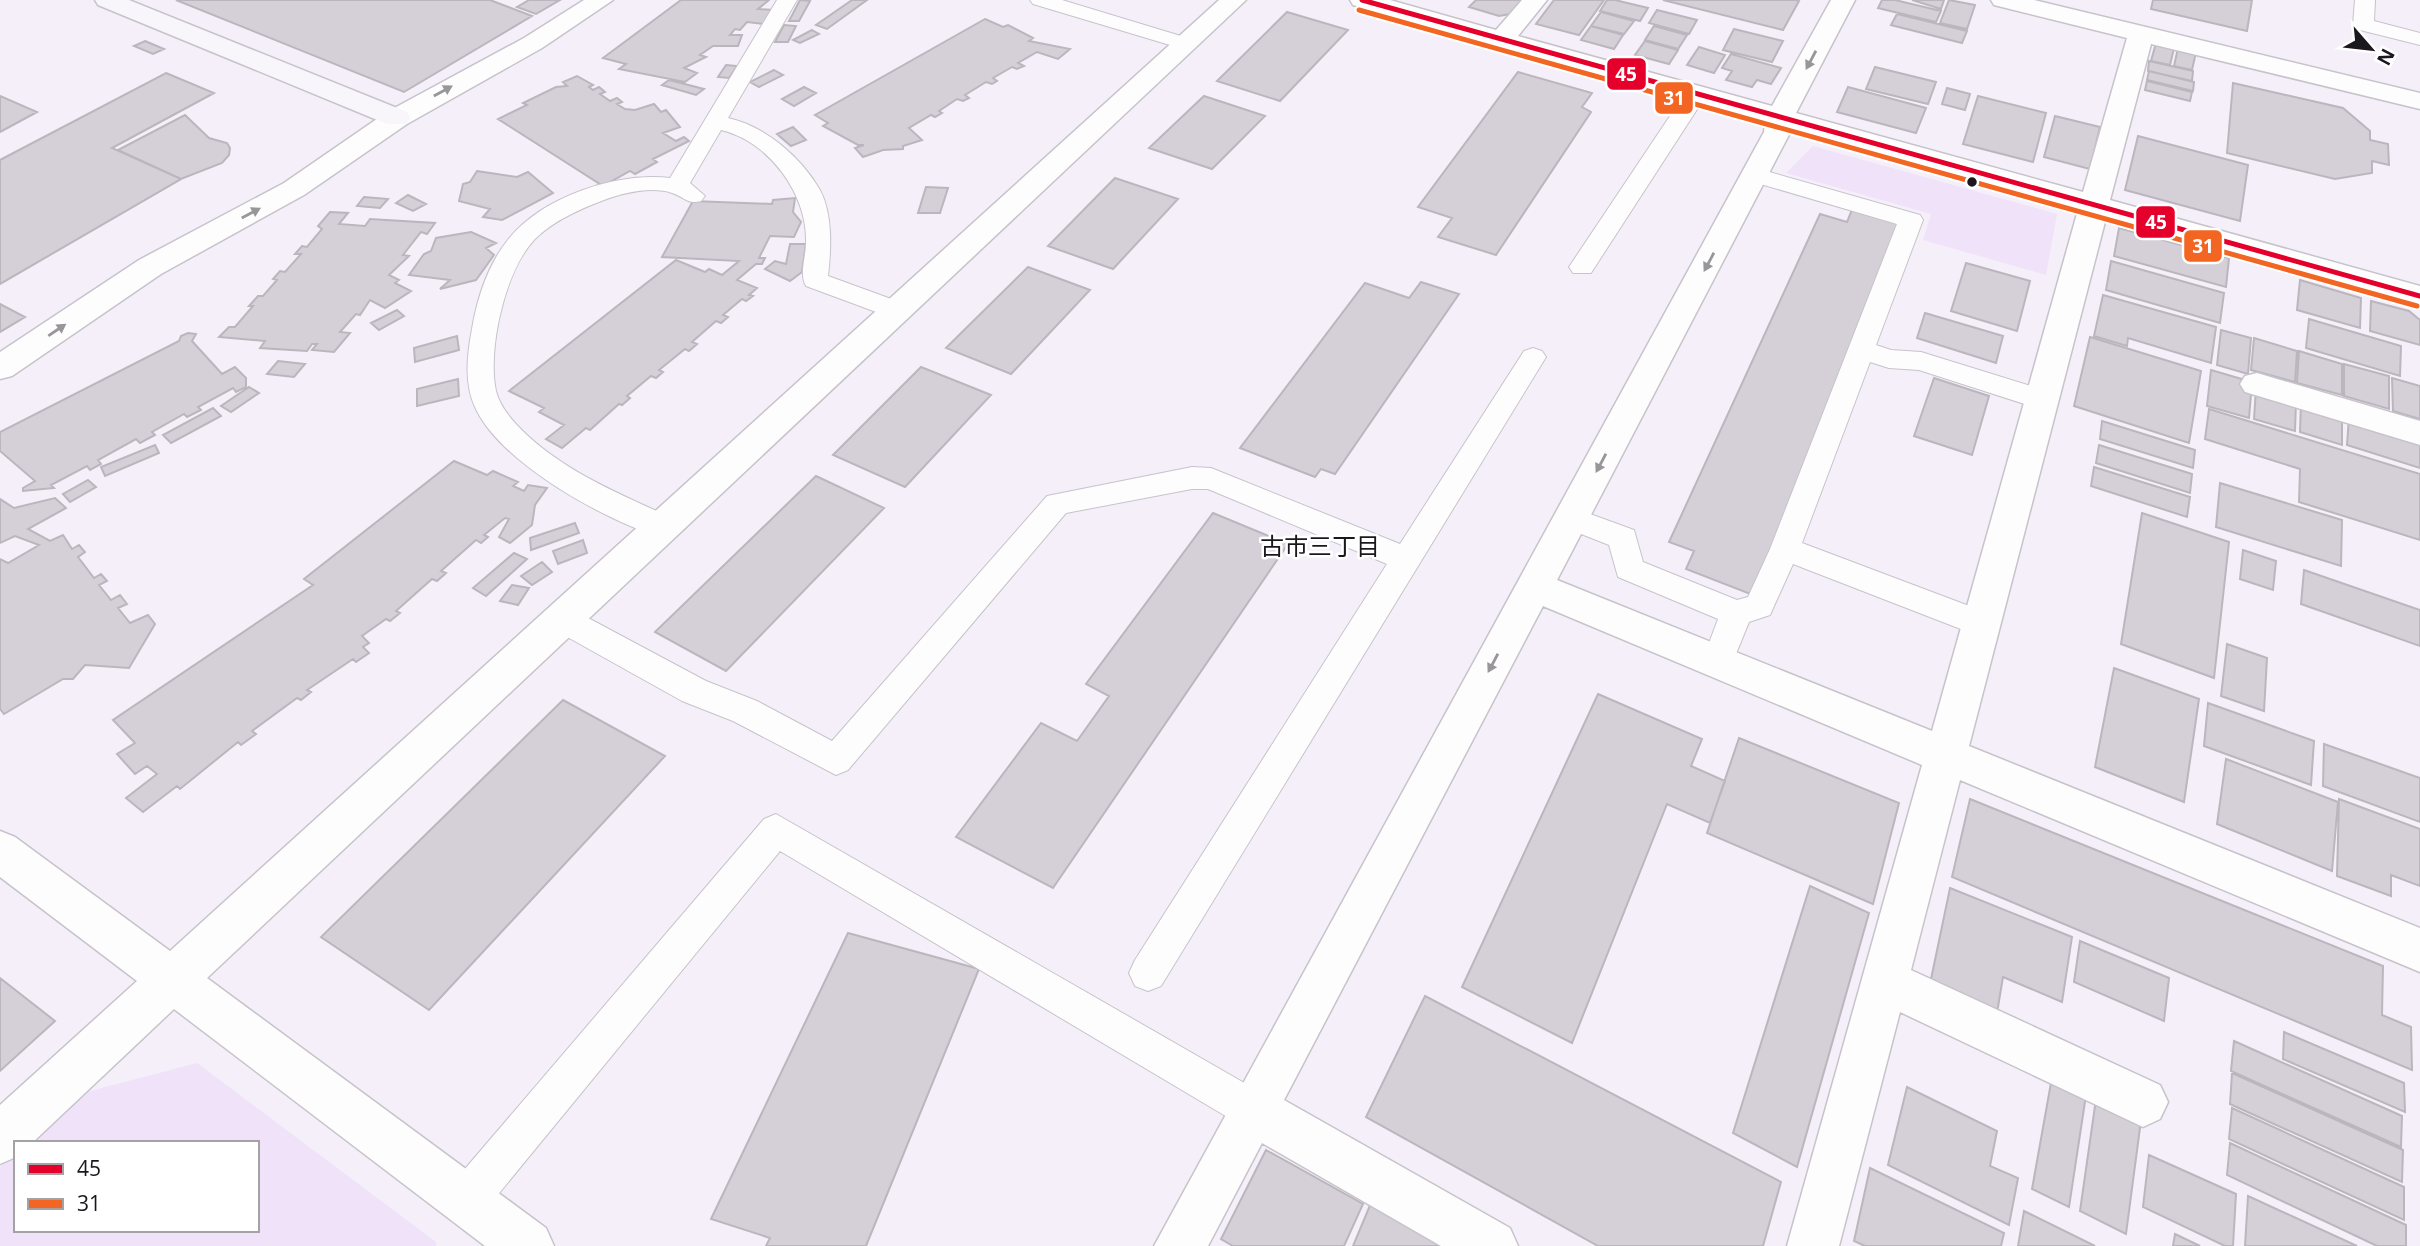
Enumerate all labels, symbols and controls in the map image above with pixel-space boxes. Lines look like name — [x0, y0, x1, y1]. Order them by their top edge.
north arrow — [2336, 14, 2406, 84]
text: N — [2371, 44, 2401, 70]
one-way arrow — [1805, 50, 1816, 70]
line badge: 45 — [1606, 57, 1647, 91]
text: 45 — [1615, 61, 1637, 87]
line badge: 31 — [1654, 81, 1694, 115]
one-way arrow — [433, 85, 453, 96]
text: 31 — [1663, 85, 1685, 111]
unlabelled marker — [1965, 175, 1979, 189]
line badge: 45 — [2135, 205, 2176, 239]
one-way arrow — [242, 207, 261, 219]
text: 45 — [2145, 209, 2167, 235]
line badge: 31 — [2183, 229, 2223, 263]
text: 31 — [2192, 233, 2214, 259]
one-way arrow — [1703, 252, 1714, 272]
one-way arrow — [48, 323, 66, 337]
one-way arrow — [1595, 453, 1607, 472]
district label: 古市三丁目 — [1260, 529, 1380, 562]
one-way arrow — [1487, 653, 1499, 673]
legend — [14, 1141, 259, 1232]
text: 45 — [77, 1154, 101, 1182]
text: 31 — [77, 1189, 101, 1217]

